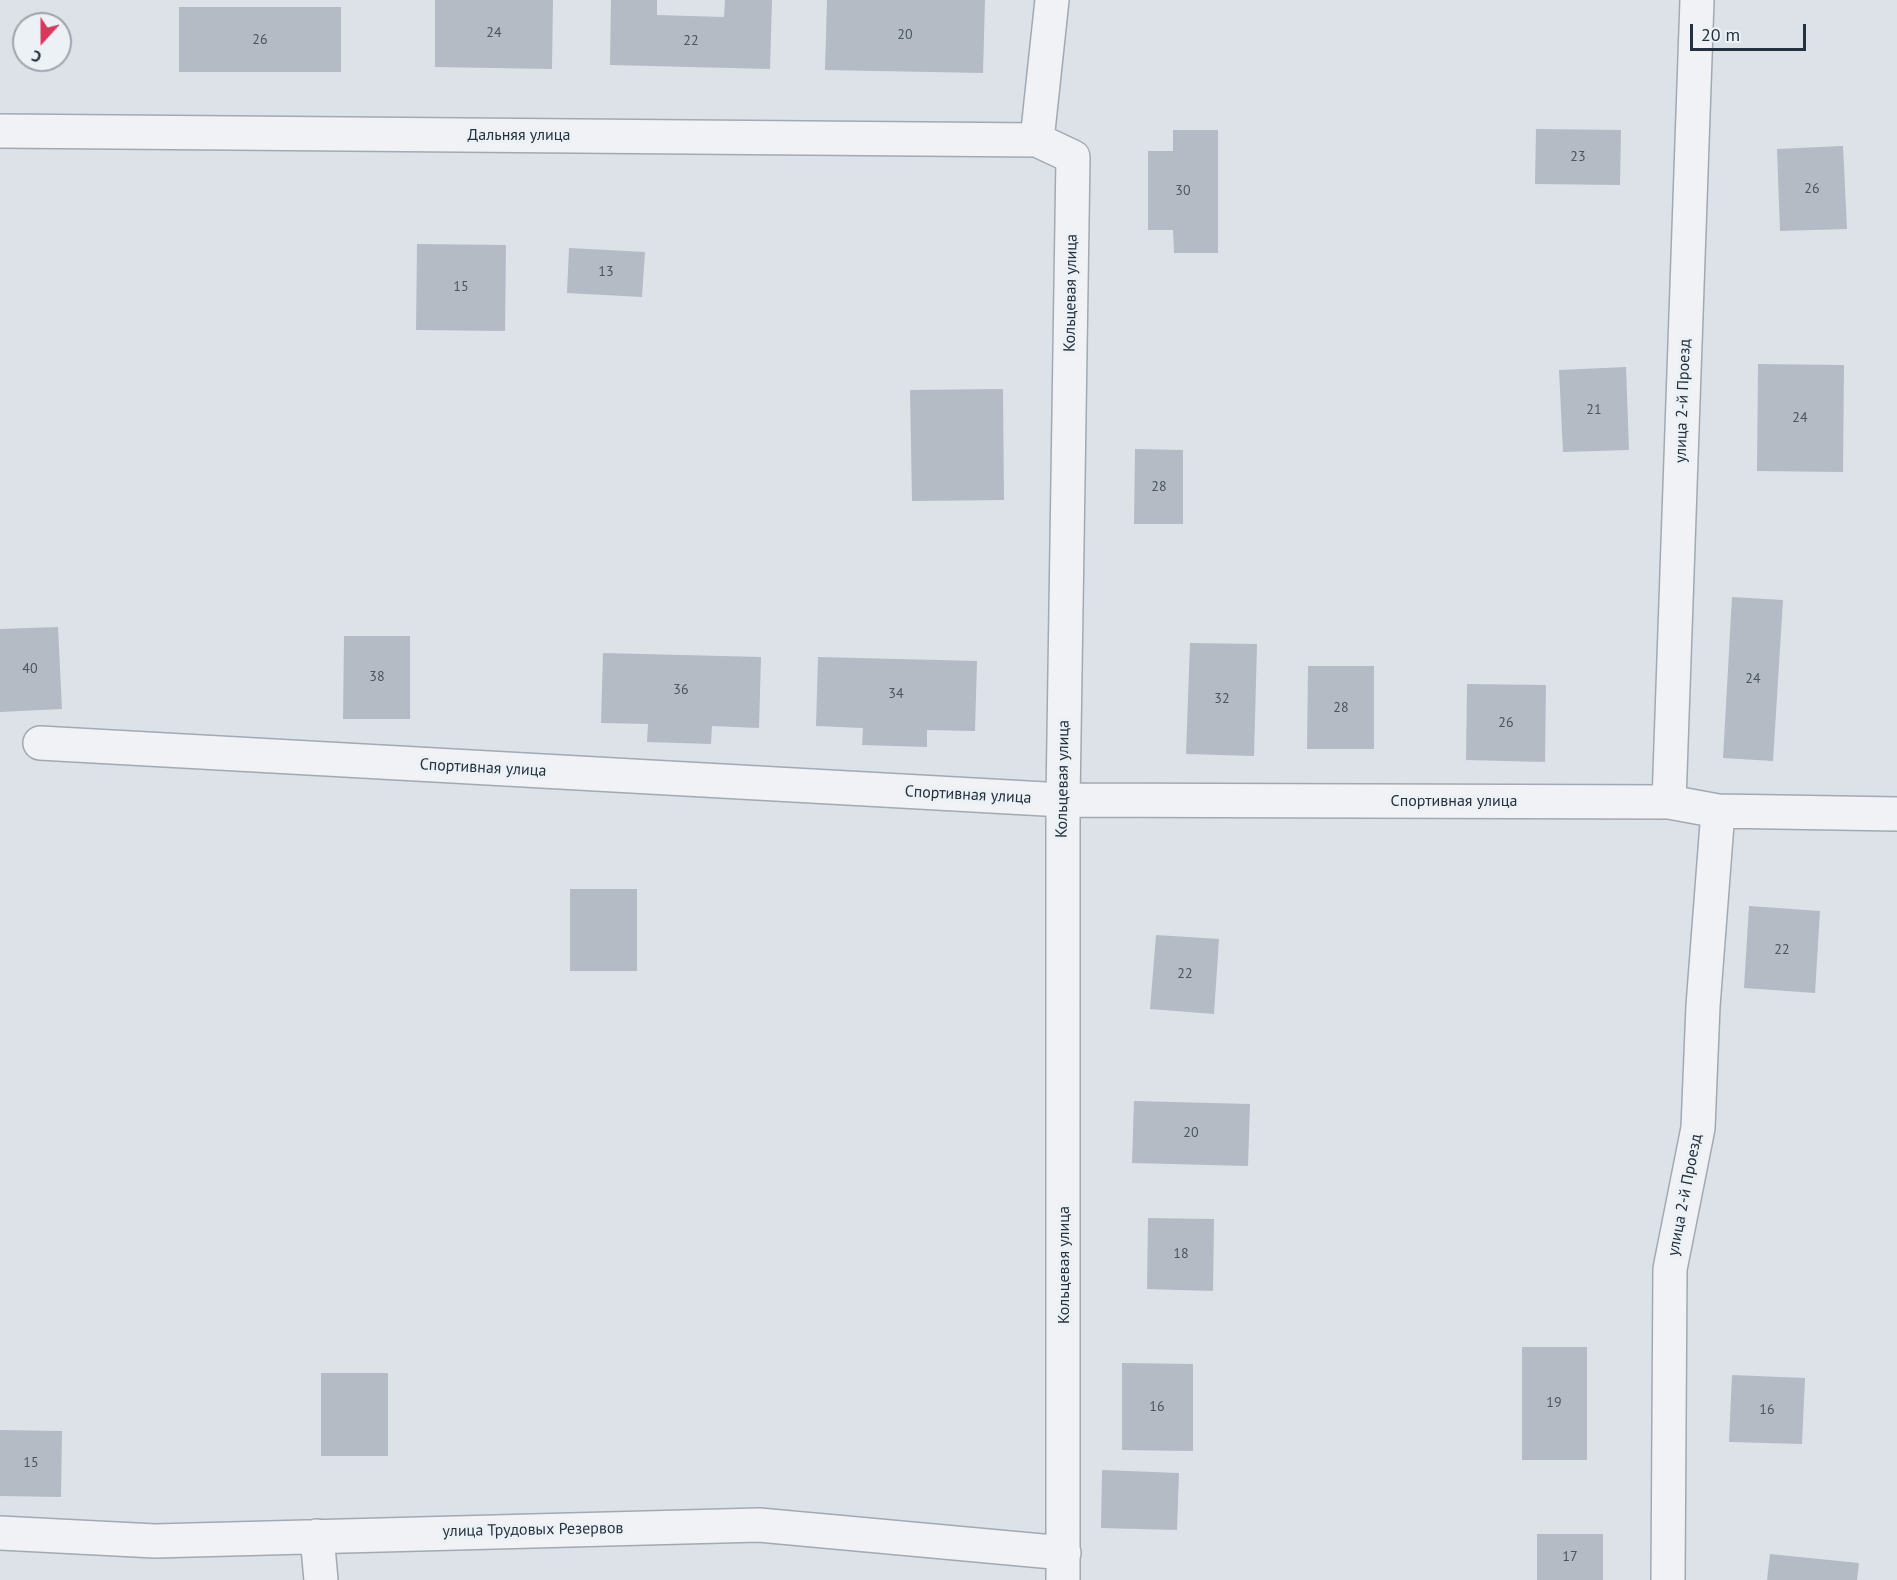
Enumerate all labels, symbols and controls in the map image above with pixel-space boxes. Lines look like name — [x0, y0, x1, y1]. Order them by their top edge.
north arrow — [12, 12, 72, 72]
scale bar — [1693, 12, 1808, 50]
text: 20 m — [1701, 23, 1740, 46]
house number: 24 — [486, 25, 502, 41]
house number: 20 — [897, 27, 913, 43]
house number: 26 — [252, 32, 268, 48]
house number: 22 — [683, 33, 699, 49]
text: С — [29, 46, 44, 68]
street label: Дальняя улица — [468, 125, 570, 145]
house number: 23 — [1570, 149, 1586, 165]
house number: 26 — [1804, 181, 1820, 197]
house number: 30 — [1175, 183, 1191, 199]
street label: Кольцевая улица — [1060, 234, 1082, 352]
house number: 13 — [598, 264, 614, 280]
house number: 15 — [453, 279, 469, 295]
street label: улица 2-й Проезд — [1671, 339, 1695, 463]
house number: 21 — [1586, 402, 1602, 418]
house number: 24 — [1792, 410, 1808, 426]
house number: 28 — [1151, 479, 1167, 495]
house number: 40 — [22, 661, 38, 677]
house number: 38 — [369, 669, 385, 685]
house number: 24 — [1745, 671, 1761, 687]
house number: 36 — [673, 682, 689, 698]
house number: 34 — [888, 686, 904, 702]
house number: 32 — [1214, 691, 1230, 707]
house number: 28 — [1333, 700, 1349, 716]
house number: 26 — [1498, 715, 1514, 731]
street label: Кольцевая улица — [1052, 720, 1074, 838]
street label: Спортивная улица — [419, 755, 547, 781]
street label: Спортивная улица — [904, 782, 1032, 808]
street label: Спортивная улица — [1391, 791, 1517, 811]
house number: 22 — [1774, 942, 1790, 958]
house number: 22 — [1177, 966, 1193, 982]
house number: 20 — [1183, 1125, 1199, 1141]
street label: улица 2-й Проезд — [1664, 1132, 1706, 1258]
street label: Кольцевая улица — [1054, 1206, 1074, 1324]
house number: 18 — [1173, 1246, 1189, 1262]
house number: 19 — [1546, 1395, 1562, 1411]
house number: 16 — [1149, 1399, 1165, 1415]
house number: 16 — [1759, 1402, 1775, 1418]
house number: 15 — [23, 1455, 39, 1471]
street label: улица Трудовых Резервов — [442, 1519, 624, 1541]
house number: 17 — [1562, 1549, 1578, 1565]

